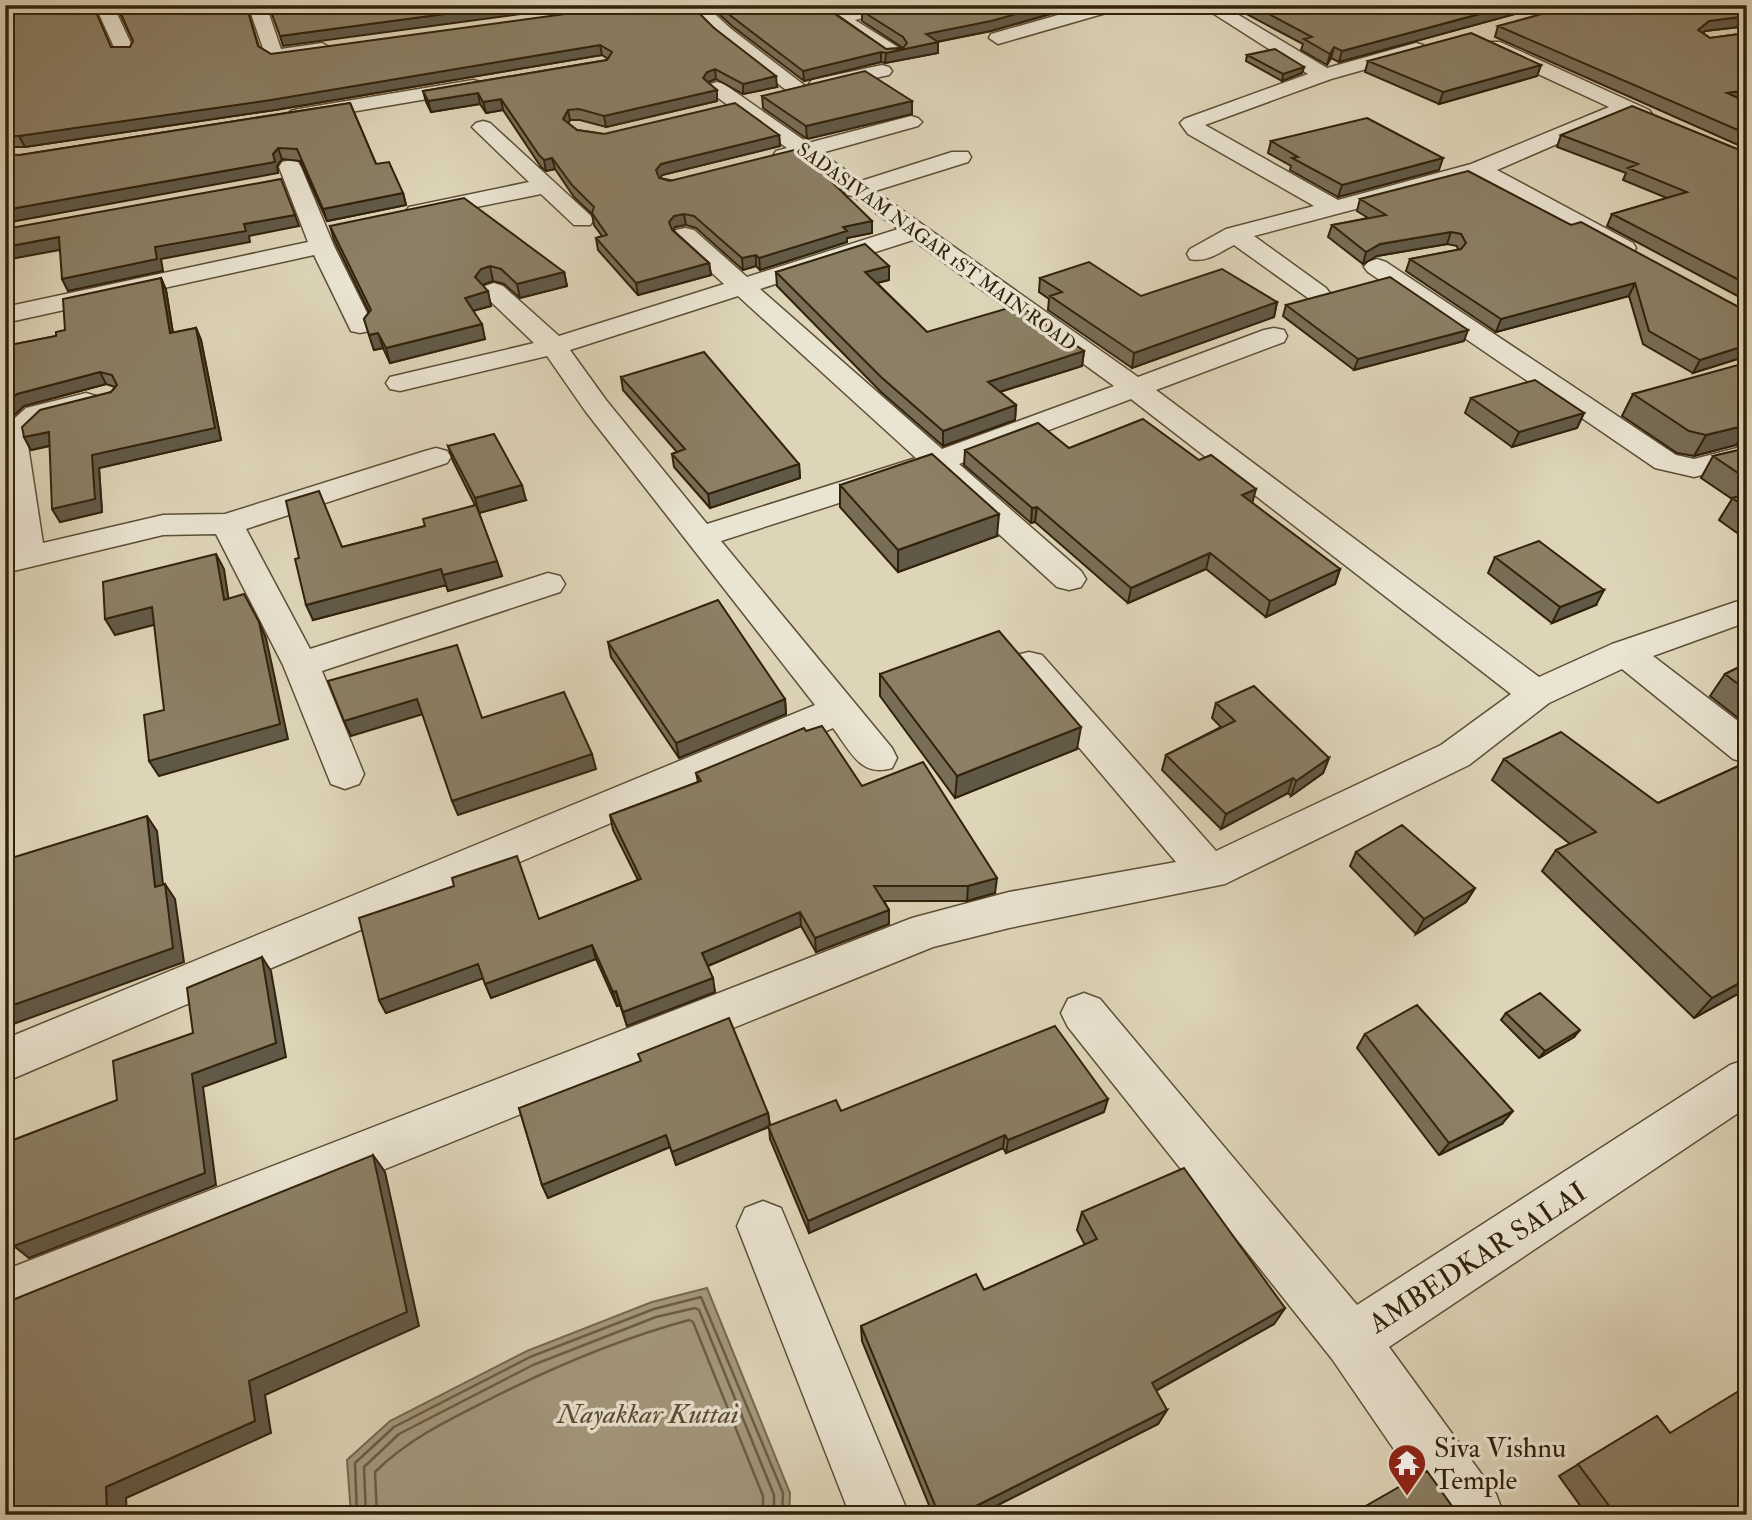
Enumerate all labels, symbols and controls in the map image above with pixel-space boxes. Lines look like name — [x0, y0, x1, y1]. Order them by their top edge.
street label: SADASIVAM NAGAR 1ST MAIN ROAD — [792, 137, 1081, 356]
street label: AMBEDKAR SALAI — [1362, 1175, 1593, 1342]
water label: Nayakkar Kuttai — [555, 1397, 739, 1432]
place label: Siva Vishnu Temple — [1434, 1431, 1566, 1498]
temple icon: Siva Vishnu Temple — [1386, 1442, 1428, 1497]

